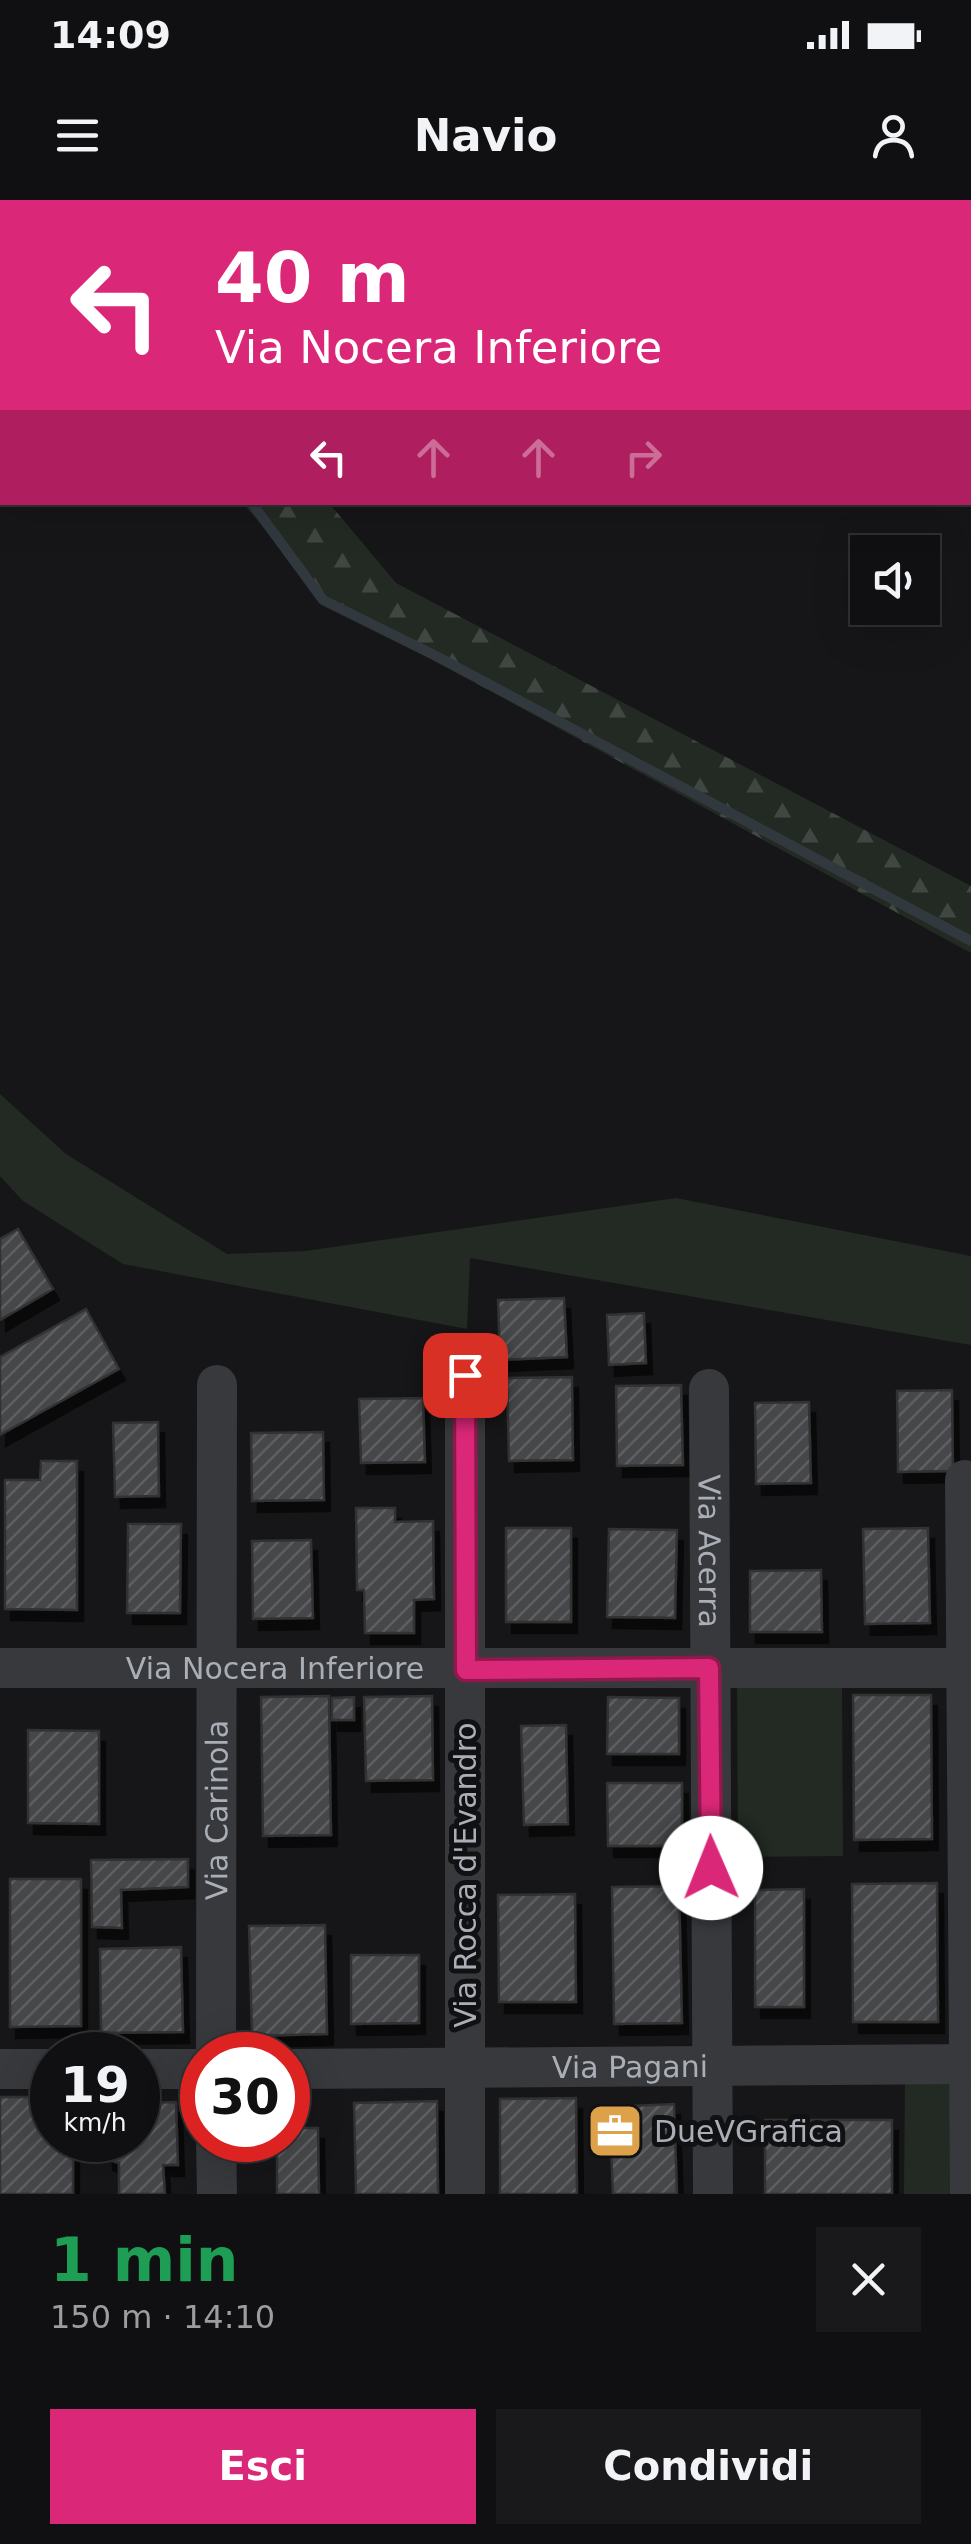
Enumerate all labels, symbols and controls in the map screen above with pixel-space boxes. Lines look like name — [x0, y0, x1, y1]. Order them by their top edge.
text: 14:09 — [50, 13, 171, 57]
icon: menu — [50, 108, 105, 163]
icon: person — [866, 108, 921, 163]
text: Navio — [414, 109, 557, 162]
text: 40 m — [215, 237, 410, 319]
icon: left — [50, 240, 180, 370]
text: Via Nocera Inferiore — [215, 321, 662, 374]
icon: left — [301, 430, 356, 485]
icon: ahead — [406, 430, 461, 485]
icon: ahead — [511, 430, 566, 485]
icon: right — [616, 430, 671, 485]
map controls — [850, 535, 940, 625]
button: sound — [850, 535, 940, 625]
pin — [423, 1333, 508, 1418]
icon: arrive — [438, 1348, 493, 1403]
street label: Via Acerra — [692, 1474, 728, 1628]
street label: Via Nocera Inferiore — [126, 1651, 424, 1686]
street label: Via Carinola — [199, 1720, 234, 1900]
street label: Via Rocca d'Evandro — [448, 1722, 483, 2028]
position arrow — [659, 1816, 763, 1920]
speed limit sign: 30 — [180, 2032, 310, 2162]
street label: Via Pagani — [552, 2048, 708, 2085]
text: 19 — [60, 2056, 130, 2114]
office icon: DueVGrafica — [585, 2101, 645, 2161]
text: km/h — [63, 2108, 127, 2137]
place label: DueVGrafica — [654, 2114, 843, 2149]
text: 1 min — [50, 2225, 238, 2295]
button: close — [816, 2227, 921, 2332]
text: 150 m · 14:10 — [50, 2298, 275, 2336]
button: Esci — [50, 2409, 476, 2524]
button: Condividi — [496, 2409, 921, 2524]

